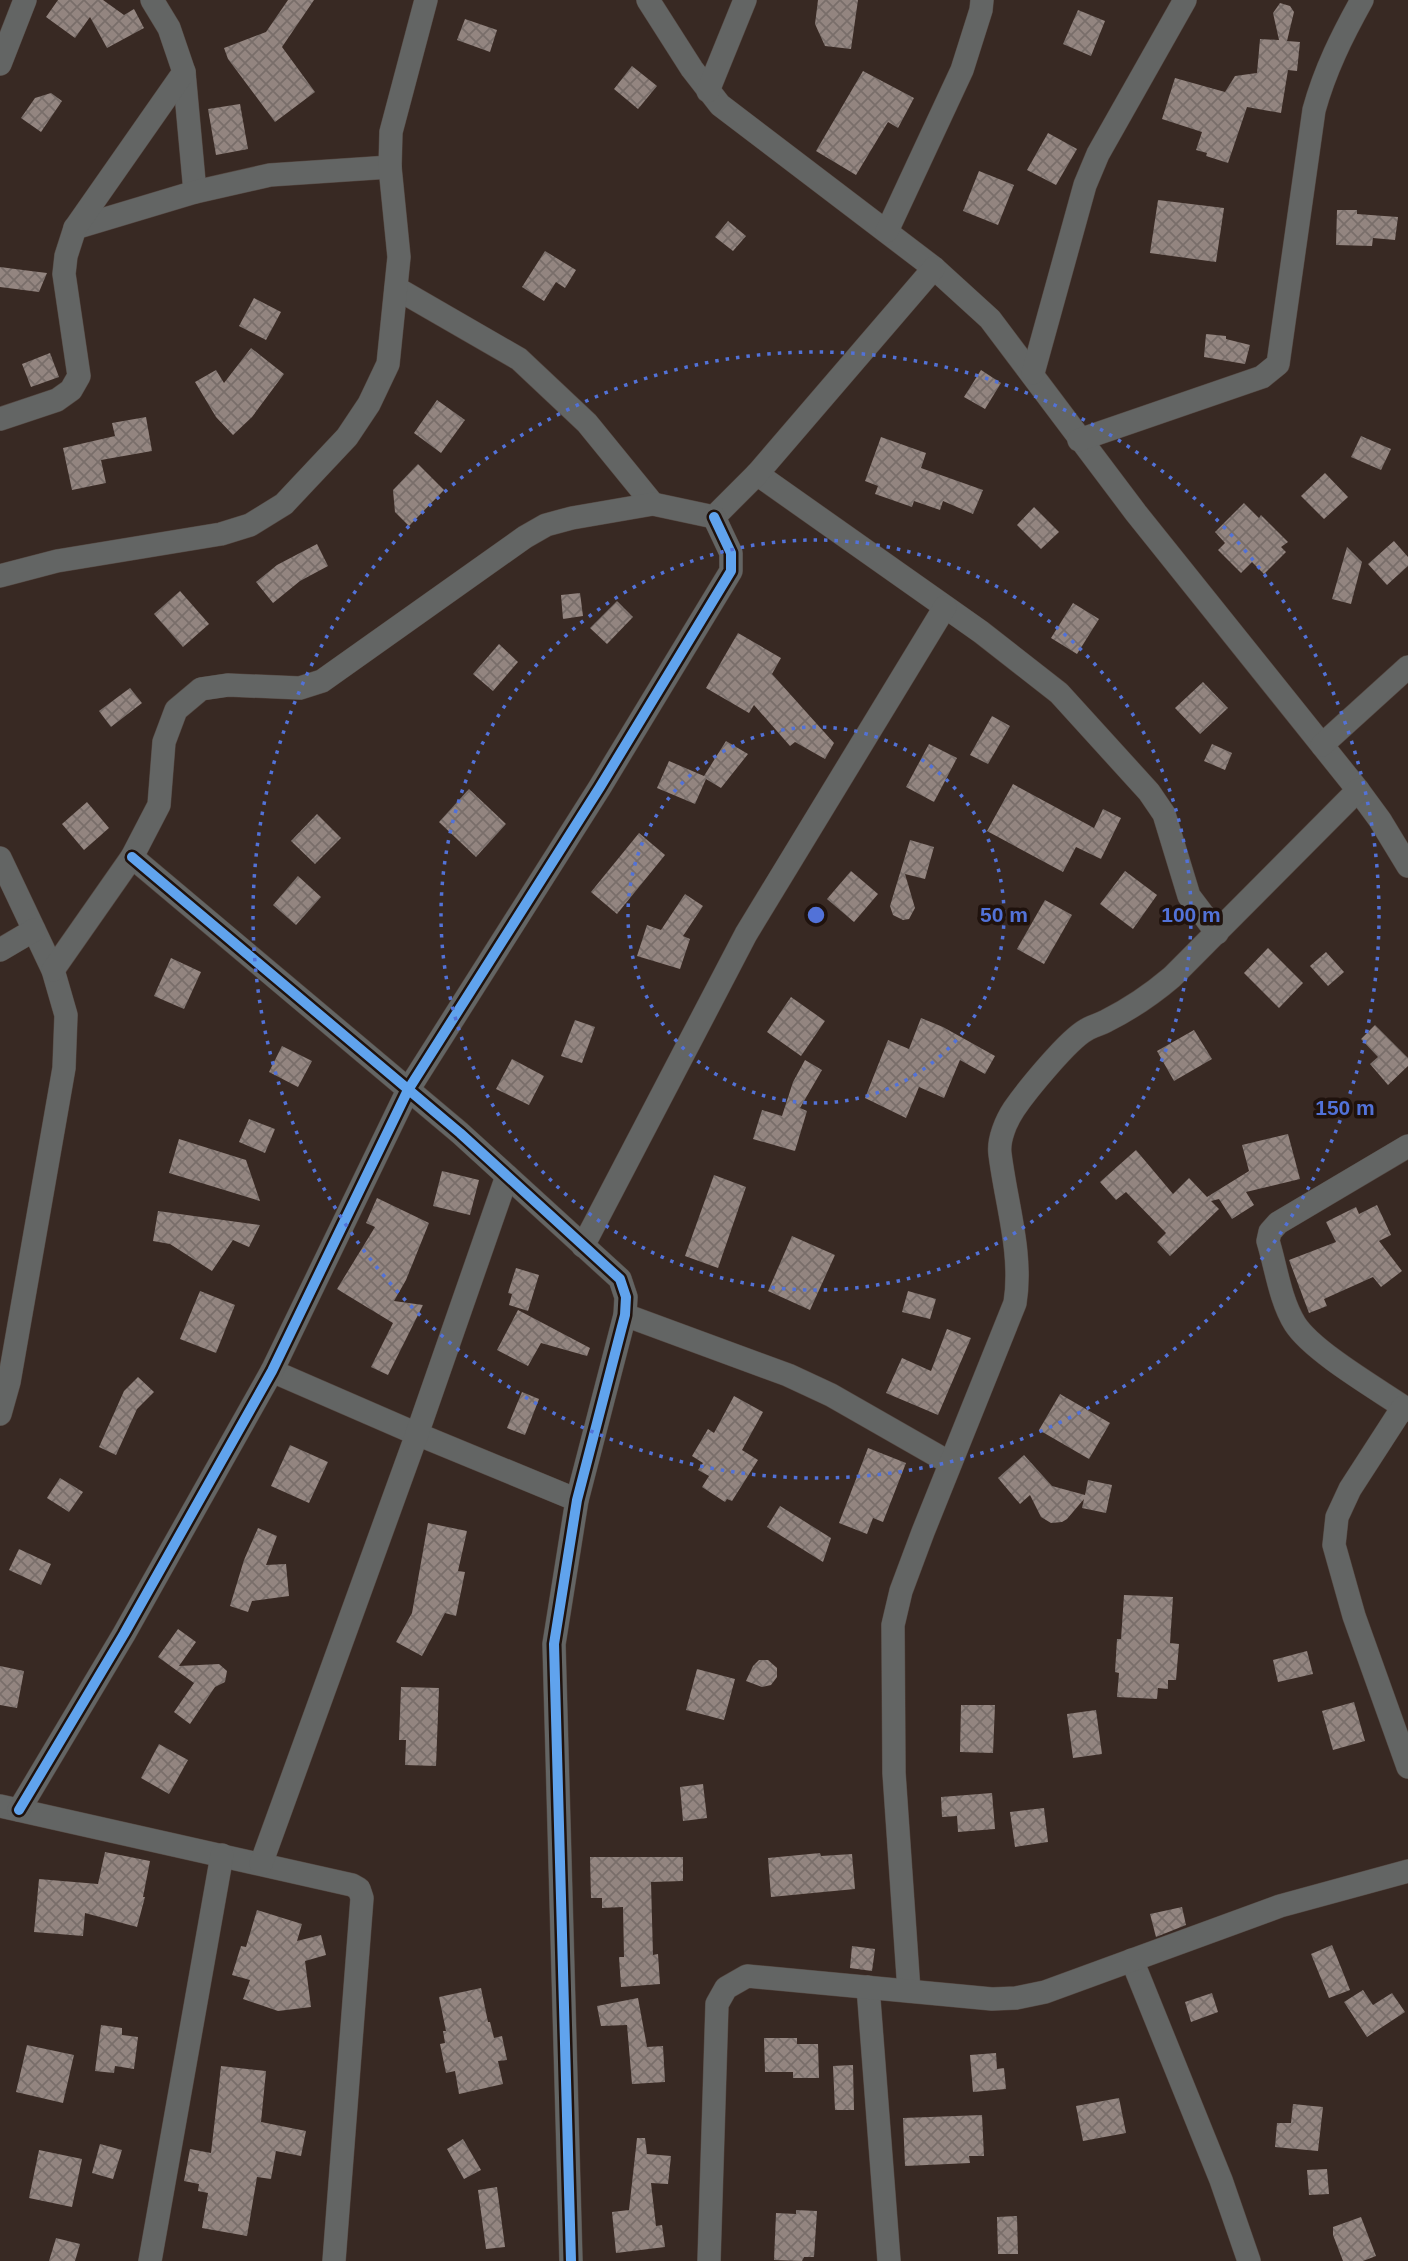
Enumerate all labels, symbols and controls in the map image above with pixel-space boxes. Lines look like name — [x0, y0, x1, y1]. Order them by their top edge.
centre of rings — [804, 903, 828, 927]
text: 50 m — [980, 903, 1028, 926]
text: 100 m — [1161, 903, 1221, 926]
text: 150 m — [1315, 1096, 1375, 1119]

